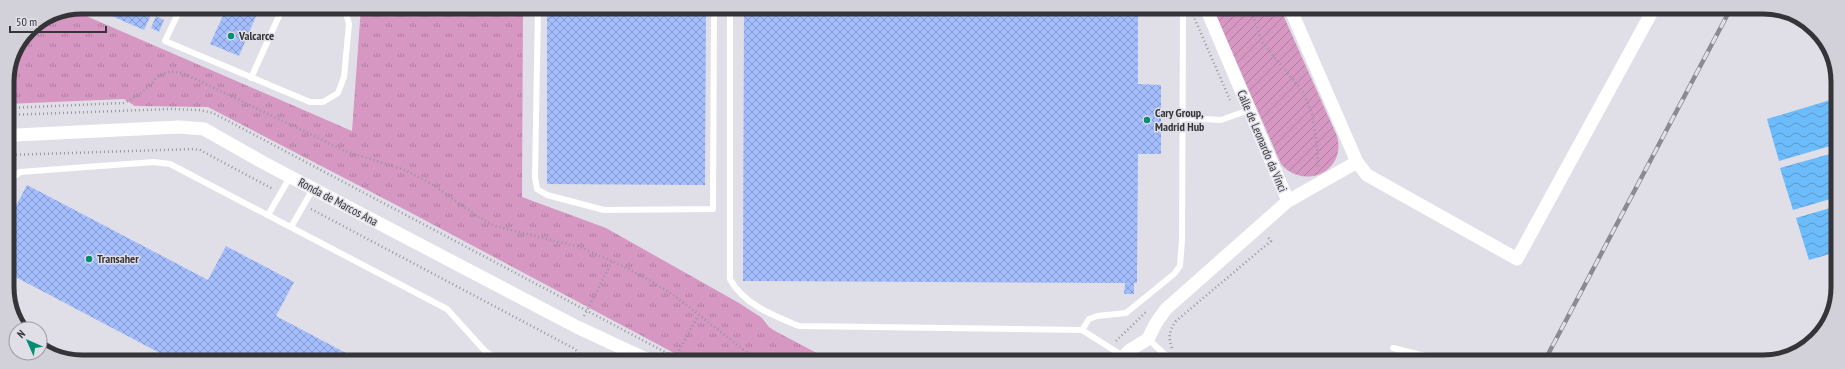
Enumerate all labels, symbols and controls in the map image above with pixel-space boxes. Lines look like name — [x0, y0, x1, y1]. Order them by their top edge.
scale bar — [10, 8, 106, 34]
text: 50 m — [16, 14, 37, 29]
place label: Valcarce — [238, 28, 274, 43]
marker: Valcarce — [226, 31, 236, 41]
street label: Calle de Leonardo da Vinci — [1234, 88, 1291, 194]
place label: Cary Group, Madrid Hub — [1155, 105, 1205, 134]
marker: Cary Group, Madrid Hub — [1142, 115, 1152, 125]
street label: Ronda de Marcos Ana — [296, 174, 381, 229]
place label: Transaher — [97, 251, 139, 266]
marker: Transaher — [84, 254, 94, 264]
north arrow — [8, 321, 48, 361]
text: N — [14, 327, 28, 341]

